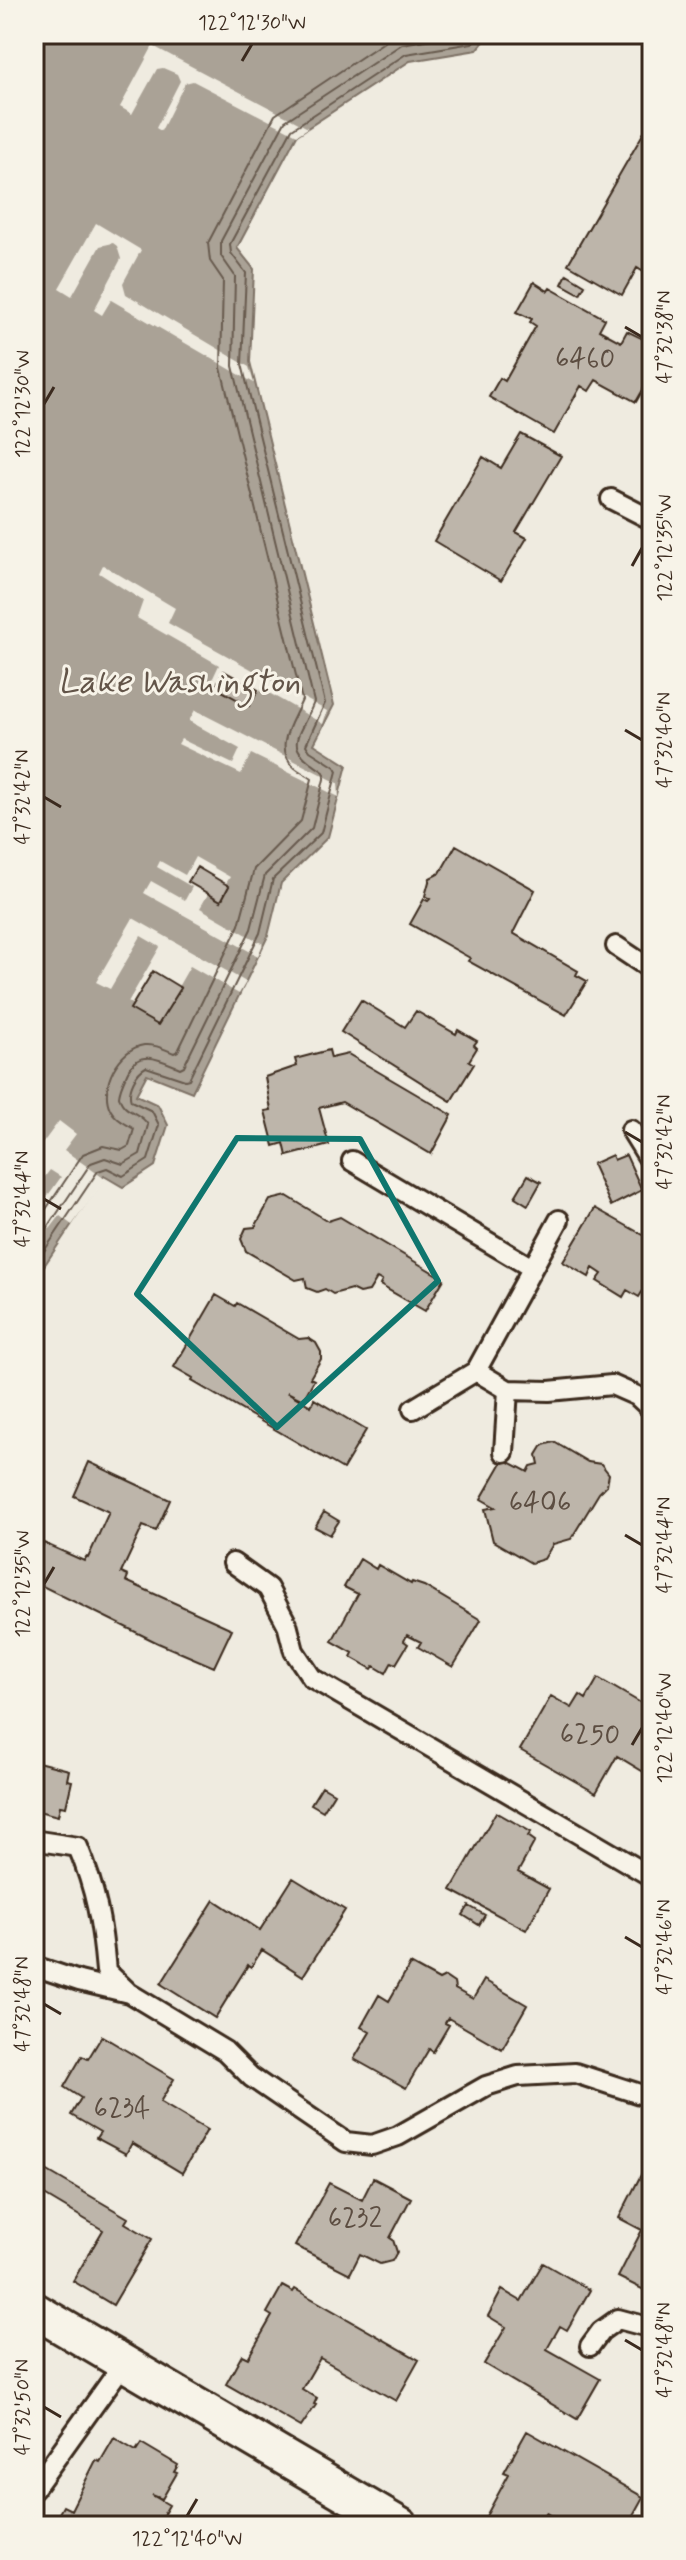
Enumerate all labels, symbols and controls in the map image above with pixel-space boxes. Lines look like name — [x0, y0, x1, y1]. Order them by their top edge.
text: 122°12'30"W — [198, 10, 306, 37]
text: 47°32'38"N — [652, 291, 679, 383]
house number: 6460 — [555, 341, 615, 378]
text: 122°12'30"W — [10, 350, 37, 458]
text: 122°12'35"W — [652, 494, 679, 602]
water label: Lake Washington — [58, 660, 300, 708]
text: 47°32'40"N — [652, 692, 679, 788]
text: 47°32'42"N — [10, 749, 37, 845]
text: 47°32'42"N — [652, 1094, 679, 1190]
text: 47°32'44"N — [10, 1151, 37, 1247]
house number: 6406 — [509, 1485, 571, 1522]
text: 47°32'44"N — [652, 1497, 679, 1593]
text: 122°12'35"W — [10, 1530, 37, 1638]
text: 122°12'40"W — [652, 1673, 679, 1783]
house number: 6250 — [560, 1717, 620, 1754]
text: 47°32'46"N — [652, 1899, 679, 1995]
text: 47°32'48"N — [10, 1956, 37, 2052]
house number: 6234 — [94, 2091, 150, 2128]
house number: 6232 — [328, 2201, 382, 2238]
text: 47°32'48"N — [652, 2302, 679, 2398]
text: 47°32'50"N — [10, 2359, 37, 2455]
text: 122°12'40"W — [132, 2526, 242, 2553]

